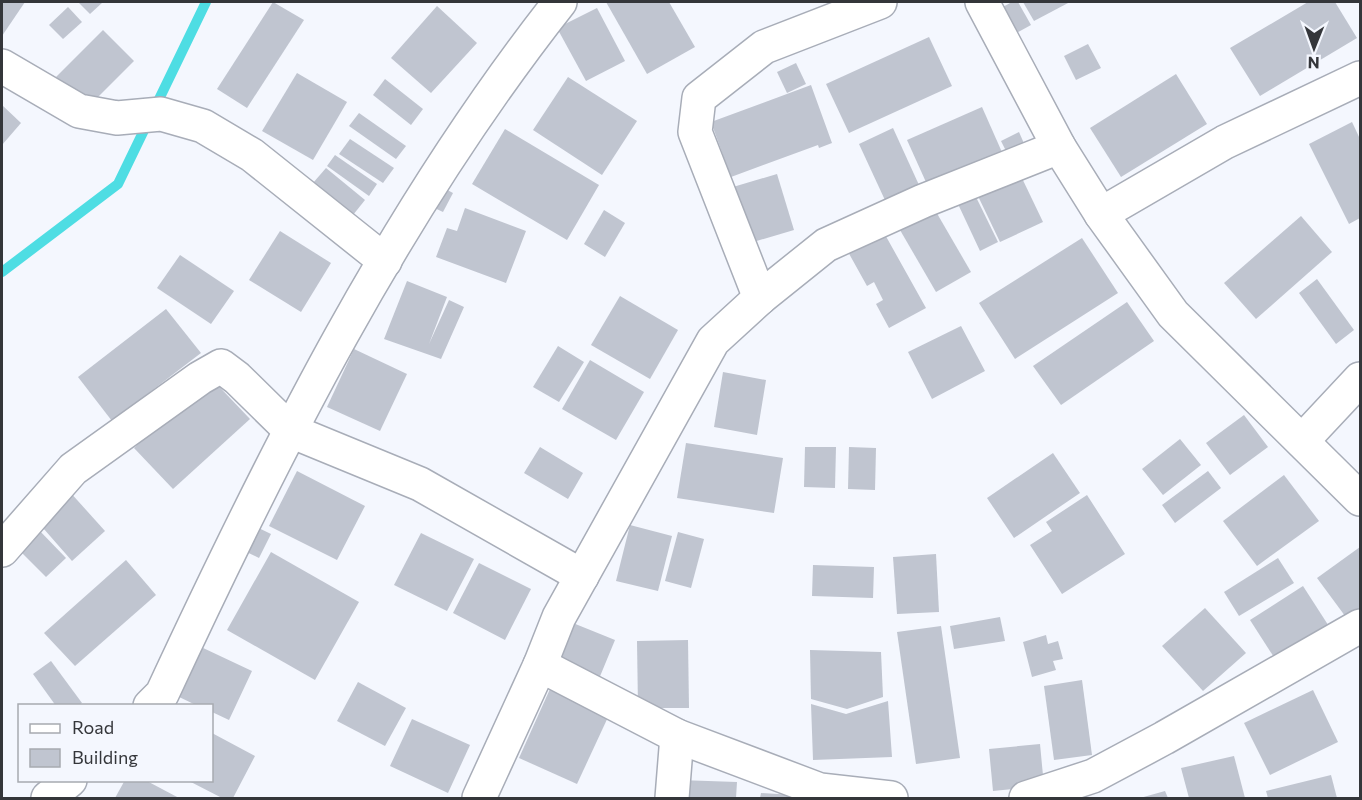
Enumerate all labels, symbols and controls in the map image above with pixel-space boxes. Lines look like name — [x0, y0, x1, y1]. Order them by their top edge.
north arrow — [1284, 18, 1344, 78]
text: N — [1308, 54, 1320, 73]
legend — [18, 704, 213, 782]
text: Road — [72, 716, 114, 738]
text: Building — [72, 746, 138, 768]

